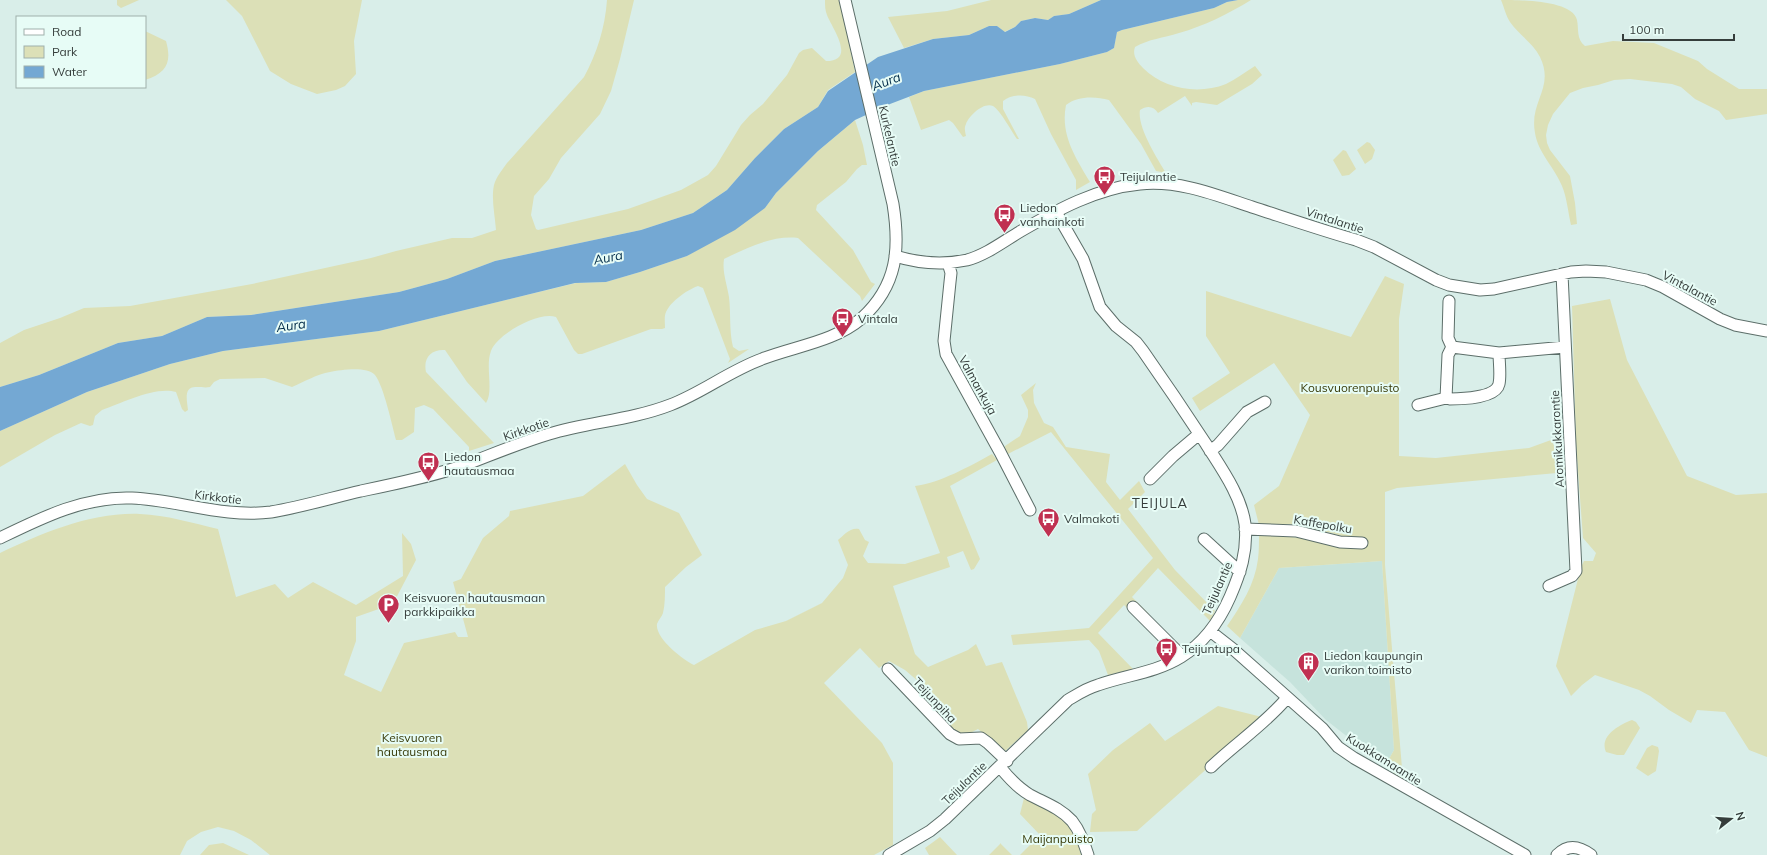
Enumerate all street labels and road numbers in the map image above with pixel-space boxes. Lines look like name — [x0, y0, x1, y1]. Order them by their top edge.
street label: Kurkelantie — [876, 104, 904, 168]
street label: Vintalantie — [1304, 204, 1366, 236]
street label: Vintalantie — [1660, 267, 1720, 309]
street label: Valmankuja — [956, 353, 1000, 417]
street label: Aromikukkarontie — [1547, 390, 1567, 488]
street label: Kirkkotie — [501, 414, 551, 444]
street label: Kirkkotie — [194, 487, 242, 507]
street label: Kaffepolku — [1293, 511, 1353, 537]
street label: Teijulantie — [1199, 559, 1235, 617]
street label: Teijunpiha — [910, 674, 960, 726]
street label: Kuokkamaantie — [1343, 730, 1425, 788]
street label: Teijulantie — [939, 758, 989, 808]

